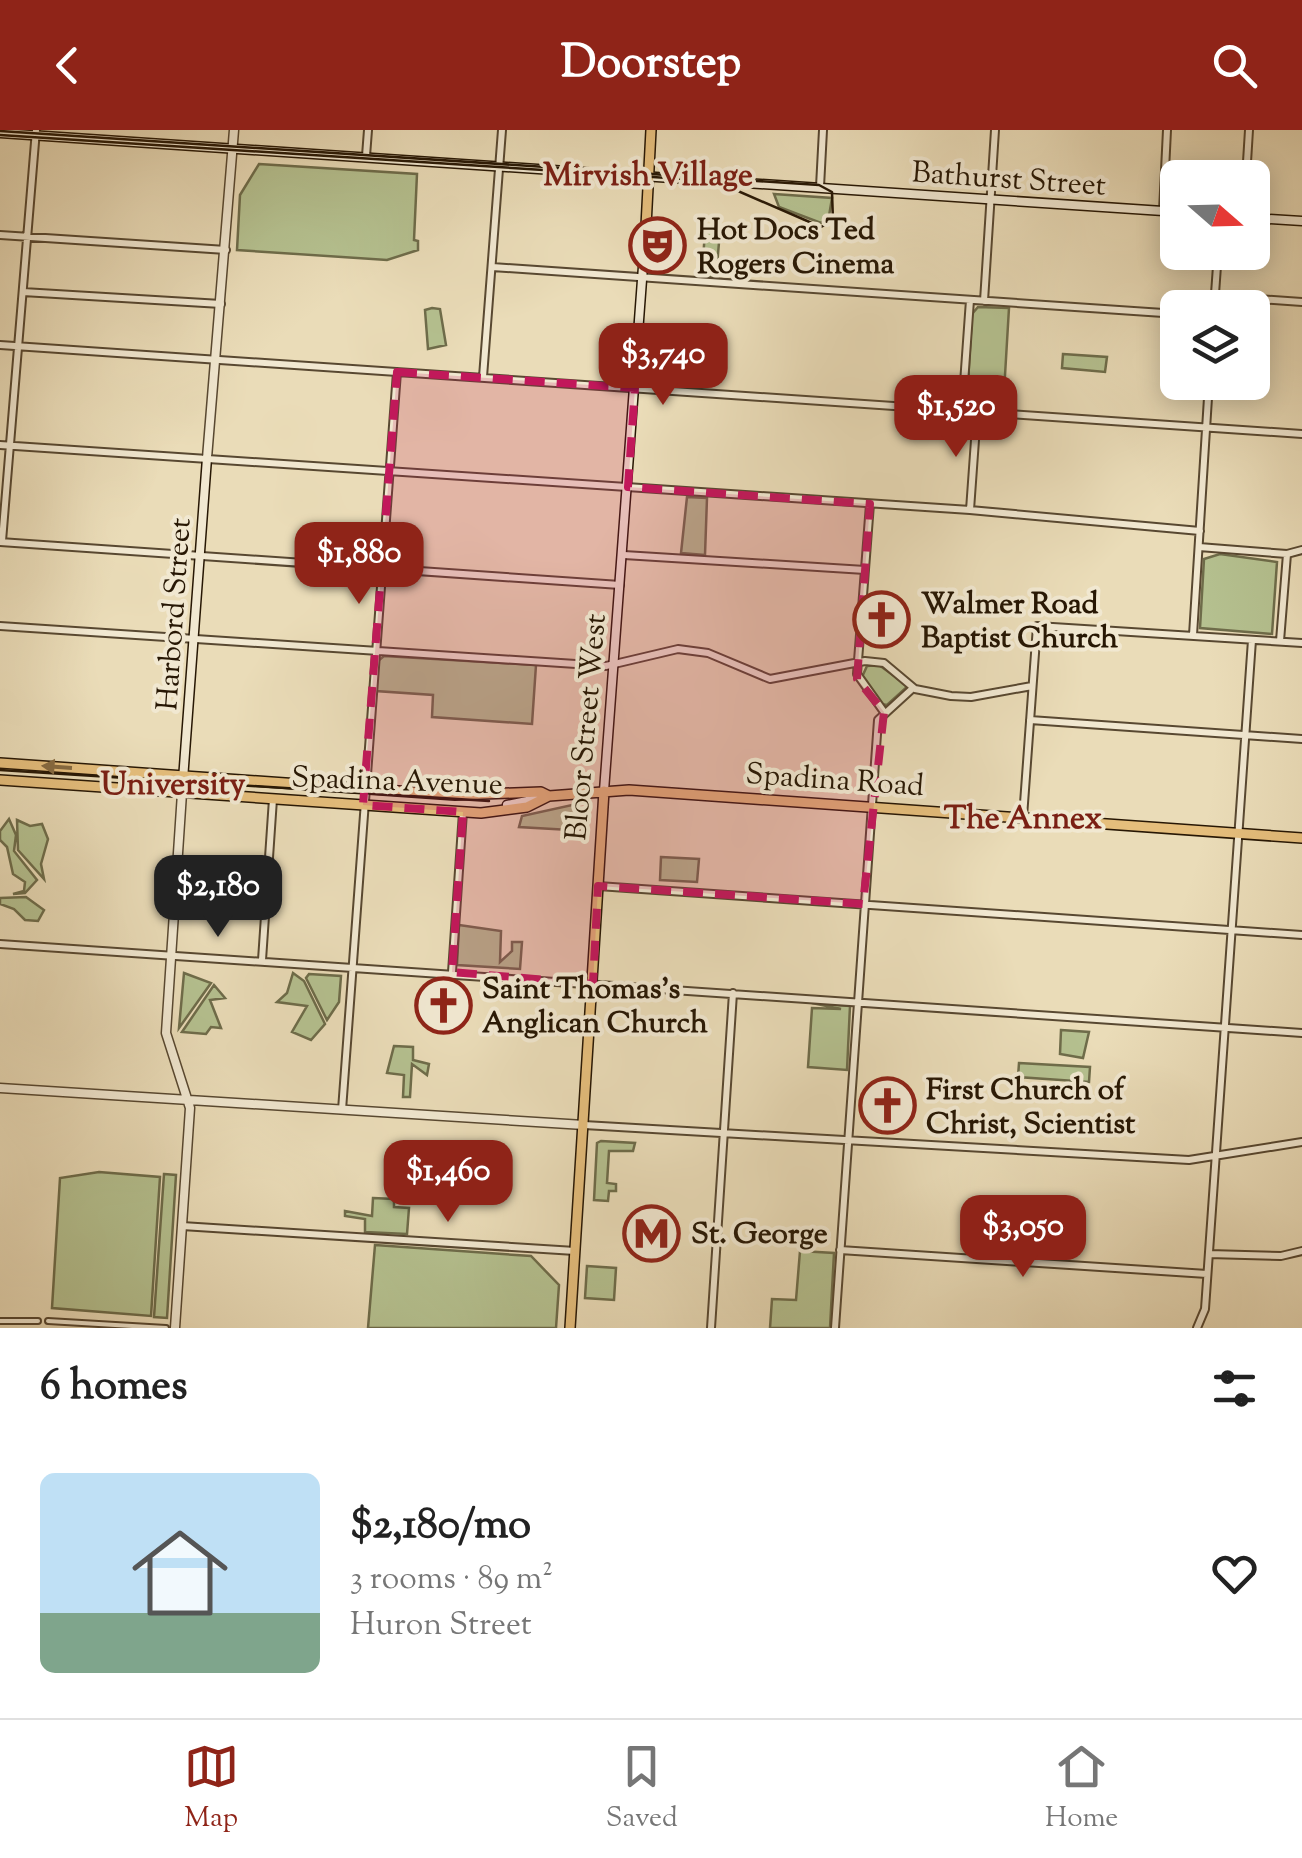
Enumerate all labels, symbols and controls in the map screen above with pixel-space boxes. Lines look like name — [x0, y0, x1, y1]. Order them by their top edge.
text: Doorstep — [561, 33, 741, 98]
icon: back — [40, 38, 95, 93]
icon: search — [1207, 38, 1262, 93]
street label: Bathurst Street — [910, 152, 1107, 209]
district label: Mirvish Village — [543, 154, 753, 200]
north arrow — [1160, 160, 1270, 270]
map controls — [1160, 160, 1270, 400]
place label: Hot Docs Ted Rogers Cinema — [697, 210, 894, 287]
theatre icon: Hot Docs Ted Rogers Cinema — [628, 216, 688, 276]
button: layers — [1160, 290, 1270, 400]
pin: $3,740 — [582, 323, 744, 408]
text: $3,740 — [621, 332, 705, 378]
pin: $1,520 — [875, 375, 1037, 460]
text: $1,520 — [916, 384, 996, 430]
street label: Harbord Street — [147, 516, 204, 712]
pin: $1,880 — [278, 522, 440, 607]
text: $1,880 — [317, 531, 401, 577]
place label: Walmer Road Baptist Church — [921, 584, 1119, 661]
church icon: Walmer Road Baptist Church — [852, 590, 912, 650]
street label: Bloor Street West — [556, 612, 619, 842]
street label: Spadina Road — [744, 754, 926, 809]
street label: Spadina Avenue — [290, 757, 503, 808]
one-way arrow — [40, 759, 72, 775]
district label: University — [100, 763, 246, 809]
district label: The Annex — [944, 797, 1103, 843]
pin: $2,180 — [137, 855, 299, 940]
text: $2,180 — [176, 864, 260, 910]
place label: Saint Thomas's Anglican Church — [482, 969, 708, 1046]
church icon: Saint Thomas's Anglican Church — [413, 975, 473, 1035]
place label: First Church of Christ, Scientist — [926, 1070, 1136, 1147]
church icon: First Church of Christ, Scientist — [857, 1076, 917, 1136]
pin: $1,460 — [367, 1140, 529, 1225]
text: $1,460 — [406, 1149, 490, 1195]
pin: $3,050 — [942, 1195, 1104, 1280]
metro station icon: St. George — [622, 1203, 682, 1263]
text: $3,050 — [982, 1204, 1064, 1250]
place label: St. George — [691, 1214, 828, 1257]
text: 6 homes — [40, 1358, 187, 1418]
icon: filters — [1207, 1361, 1262, 1416]
text: $2,180/mo — [350, 1497, 531, 1557]
icon: home — [120, 1513, 240, 1633]
icon: heart — [1207, 1546, 1262, 1601]
text: 3 rooms · 89 m² — [350, 1557, 553, 1603]
text: Huron Street — [350, 1603, 532, 1649]
tab: Map — [184, 1739, 239, 1839]
tab: Saved — [606, 1739, 678, 1839]
tab: Home — [1045, 1739, 1118, 1839]

